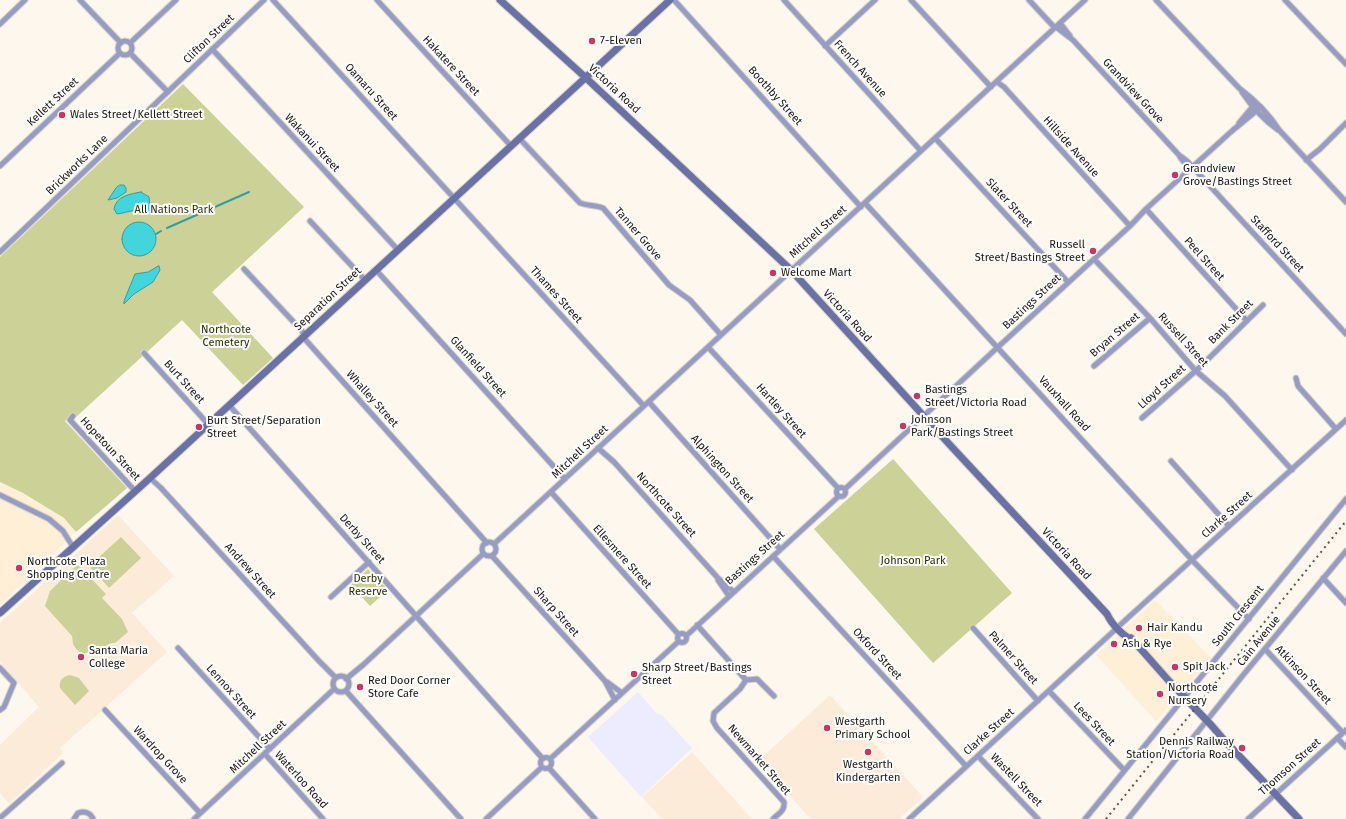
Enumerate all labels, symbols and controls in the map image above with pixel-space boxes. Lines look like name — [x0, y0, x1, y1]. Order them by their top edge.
street label: Clifton Street — [181, 12, 237, 66]
street label: Hakatere Street — [420, 33, 482, 99]
place label: 7-Eleven — [600, 34, 642, 48]
marker: 7-Eleven — [587, 36, 597, 46]
street label: French Avenue — [831, 38, 889, 100]
street label: Grandview Grove — [1100, 56, 1166, 126]
street label: Oamaru Street — [342, 61, 400, 123]
street label: Victoria Road — [585, 62, 643, 116]
street label: Boothby Street — [745, 64, 805, 128]
street label: Kellett Street — [25, 75, 81, 129]
place label: Wales Street/Kellett Street — [70, 108, 203, 122]
marker: Wales Street/Kellett Street — [57, 110, 67, 120]
street label: Wakanui Street — [282, 111, 342, 175]
street label: Hillside Avenue — [1040, 114, 1102, 180]
street label: Brickworks Lane — [43, 132, 111, 198]
place label: Grandview Grove/Bastings Street — [1183, 162, 1292, 188]
marker: Grandview Grove/Bastings Street — [1170, 170, 1180, 180]
street label: Slater Street — [983, 176, 1035, 230]
park label: All Nations Park — [135, 203, 213, 217]
street label: Mitchell Street — [787, 203, 849, 261]
street label: Tanner Grove — [611, 205, 665, 263]
street label: Stafford Street — [1247, 213, 1307, 275]
street label: Peel Street — [1181, 235, 1227, 283]
place label: Russell Street/Bastings Street — [975, 238, 1085, 264]
marker: Russell Street/Bastings Street — [1088, 246, 1098, 256]
street label: Thames Street — [527, 264, 585, 326]
street label: Separation Street — [292, 265, 364, 333]
place label: Welcome Mart — [781, 266, 852, 280]
marker: Welcome Mart — [768, 268, 778, 278]
street label: Bastings Street — [1000, 272, 1064, 332]
street label: Victoria Road — [820, 287, 874, 345]
street label: Bank Street — [1206, 297, 1256, 347]
street label: Bryan Street — [1088, 310, 1142, 360]
street label: Russell Street — [1155, 310, 1211, 370]
park label: Northcote Cemetery — [201, 323, 251, 349]
street label: Glanfield Street — [447, 334, 509, 400]
street label: Burt Street — [161, 357, 207, 407]
street label: Lloyd Street — [1135, 362, 1189, 412]
street label: Whalley Street — [343, 368, 401, 430]
street label: Vauxhall Road — [1036, 373, 1092, 435]
street label: Hartley Street — [753, 381, 809, 441]
place label: Bastings Street/Victoria Road — [925, 383, 1027, 409]
marker: Bastings Street/Victoria Road — [912, 391, 922, 401]
place label: Johnson Park/Bastings Street — [911, 413, 1013, 439]
street label: Hopetoun Street — [77, 414, 143, 484]
place label: Burt Street/Separation Street — [207, 414, 321, 440]
marker: Johnson Park/Bastings Street — [898, 421, 908, 431]
marker: Burt Street/Separation Street — [194, 422, 204, 432]
street label: Mitchell Street — [549, 422, 611, 482]
street label: Alphington Street — [688, 432, 756, 506]
street label: Northcote Street — [633, 470, 699, 540]
street label: Clarke Street — [1199, 489, 1255, 541]
street label: Derby Street — [336, 512, 388, 566]
street label: Ellesmere Street — [590, 522, 654, 592]
street label: Victoria Road — [1039, 525, 1093, 583]
street label: Bastings Street — [723, 528, 787, 588]
street label: Andrew Street — [222, 541, 278, 601]
park label: Johnson Park — [880, 554, 946, 568]
place label: Northcote Plaza Shopping Centre — [27, 555, 109, 581]
marker: Northcote Plaza Shopping Centre — [14, 563, 24, 573]
park label: Derby Reserve — [348, 572, 388, 598]
street label: South Crescent — [1209, 583, 1267, 649]
street label: Sharp Street — [530, 585, 582, 639]
street label: Cain Avenue — [1235, 613, 1283, 669]
place label: Hair Kandu — [1147, 621, 1203, 635]
marker: Hair Kandu — [1134, 623, 1144, 633]
street label: Oxford Street — [850, 625, 904, 683]
street label: Palmer Street — [986, 629, 1040, 687]
place label: Ash & Rye — [1122, 637, 1172, 651]
marker: Ash & Rye — [1109, 639, 1119, 649]
street label: Atkinson Street — [1272, 643, 1334, 707]
place label: Santa Maria College — [89, 644, 148, 670]
marker: Santa Maria College — [76, 652, 86, 662]
place label: Spit Jack — [1183, 660, 1226, 674]
place label: Sharp Street/Bastings Street — [642, 661, 752, 687]
street label: Lennox Street — [203, 662, 259, 722]
marker: Spit Jack — [1170, 662, 1180, 672]
marker: Sharp Street/Bastings Street — [629, 669, 639, 679]
place label: Red Door Corner Store Cafe — [368, 674, 450, 700]
place label: Northcote Nursery — [1168, 681, 1218, 707]
marker: Red Door Corner Store Cafe — [355, 682, 365, 692]
marker: Northcote Nursery — [1155, 689, 1165, 699]
street label: Lees Street — [1070, 699, 1118, 749]
street label: Clarke Street — [961, 706, 1017, 758]
place label: Westgarth Primary School — [835, 715, 910, 741]
street label: Mitchell Street — [227, 717, 289, 777]
street label: Newmarket Street — [725, 722, 793, 798]
marker: Westgarth Primary School — [822, 723, 832, 733]
street label: Wardrop Grove — [130, 724, 190, 786]
place label: Dennis Railway Station/Victoria Road — [1126, 735, 1234, 761]
street label: Thomson Street — [1256, 736, 1324, 798]
marker: Dennis Railway Station/Victoria Road — [1237, 743, 1247, 753]
marker: Westgarth Kindergarten — [863, 747, 873, 757]
street label: Waterloo Road — [272, 748, 330, 812]
street label: Wastell Street — [987, 751, 1045, 809]
place label: Westgarth Kindergarten — [836, 758, 900, 784]

